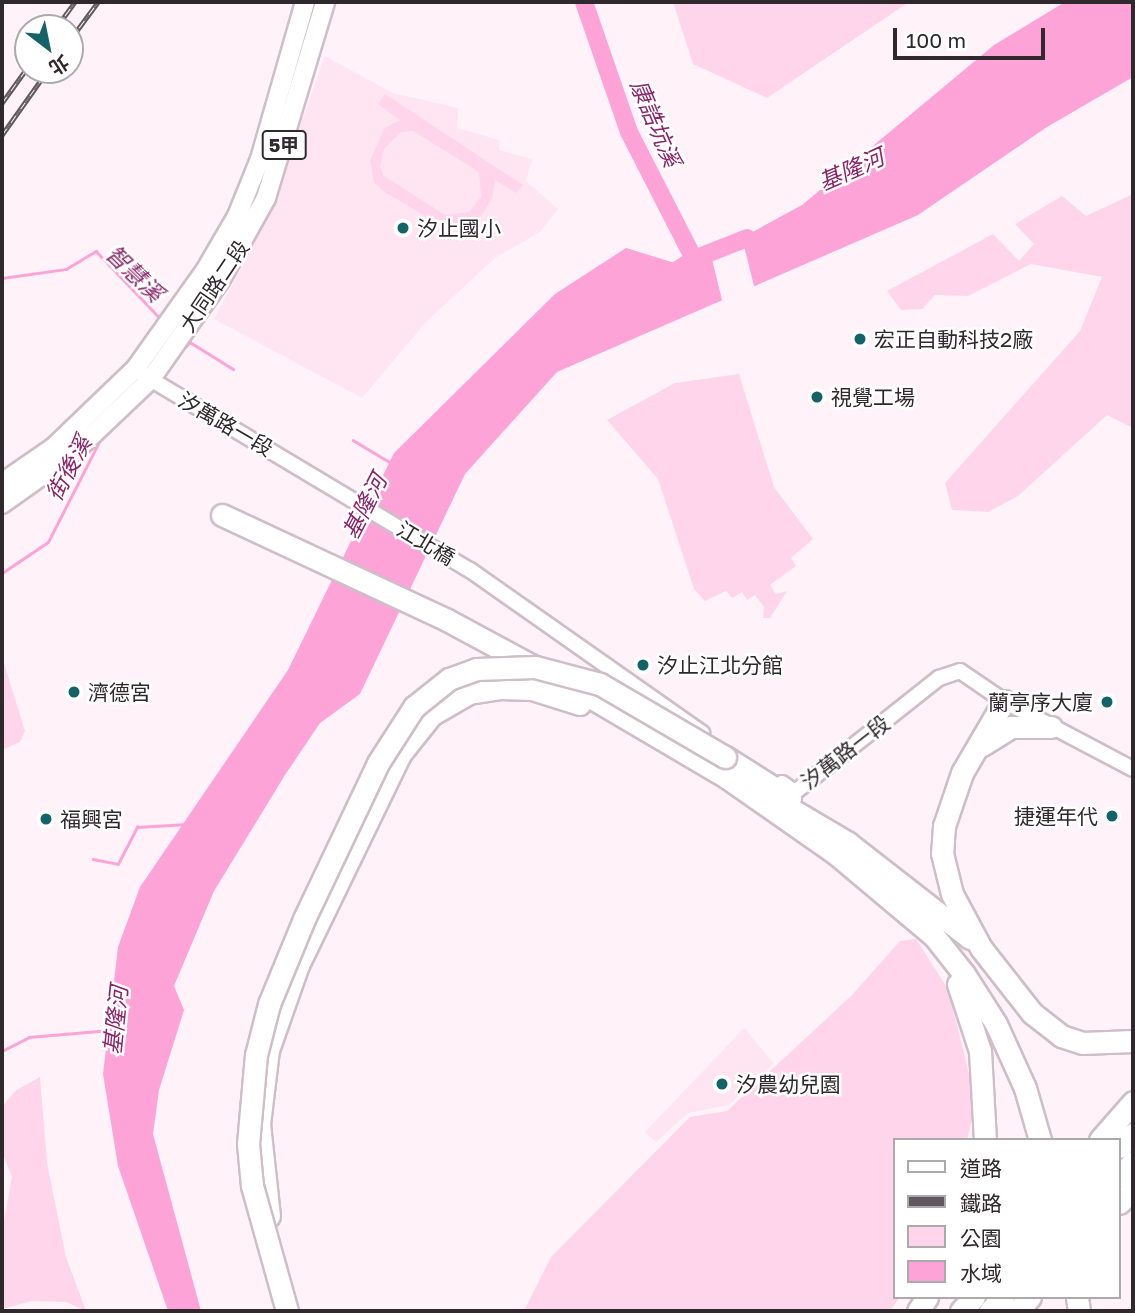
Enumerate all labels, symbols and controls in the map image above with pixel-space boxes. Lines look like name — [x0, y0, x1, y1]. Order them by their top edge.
north arrow — [14, 14, 84, 84]
scale bar — [897, 14, 1049, 58]
text: 100 m — [906, 27, 966, 53]
text: 北 — [45, 51, 73, 80]
water label: 康誥坑溪 — [625, 75, 687, 171]
road number: 5甲 — [261, 130, 307, 160]
water label: 基隆河 — [814, 142, 888, 196]
place label: 汐止國小 — [417, 215, 501, 241]
marker: 汐止國小 — [395, 220, 411, 236]
street label: 大同路二段 — [174, 235, 254, 337]
water label: 智慧溪 — [101, 239, 169, 307]
place label: 宏正自動科技2廠 — [874, 326, 1033, 352]
marker: 宏正自動科技2廠 — [852, 331, 868, 347]
place label: 視覺工場 — [831, 384, 915, 410]
street label: 汐萬路一段 — [174, 387, 278, 461]
marker: 視覺工場 — [809, 389, 825, 405]
water label: 街後溪 — [40, 431, 96, 505]
water label: 基隆河 — [336, 469, 392, 543]
street label: 江北橋 — [393, 516, 459, 570]
place label: 汐止江北分館 — [657, 652, 783, 678]
marker: 汐止江北分館 — [635, 657, 651, 673]
place label: 濟德宮 — [88, 679, 151, 705]
marker: 濟德宮 — [66, 684, 82, 700]
place label: 蘭亭序大廈 — [988, 689, 1093, 715]
marker: 蘭亭序大廈 — [1099, 694, 1115, 710]
street label: 汐萬路一段 — [796, 710, 894, 794]
place label: 捷運年代 — [1014, 803, 1098, 829]
place label: 福興宮 — [60, 806, 123, 832]
marker: 捷運年代 — [1104, 808, 1120, 824]
marker: 福興宮 — [38, 811, 54, 827]
water label: 基隆河 — [98, 984, 132, 1056]
place label: 汐農幼兒園 — [736, 1071, 841, 1097]
marker: 汐農幼兒園 — [714, 1076, 730, 1092]
legend — [894, 1138, 1121, 1299]
text: 道路 — [960, 1155, 1002, 1181]
text: 鐵路 — [960, 1190, 1002, 1216]
text: 公園 — [960, 1225, 1002, 1251]
text: 水域 — [960, 1260, 1002, 1286]

